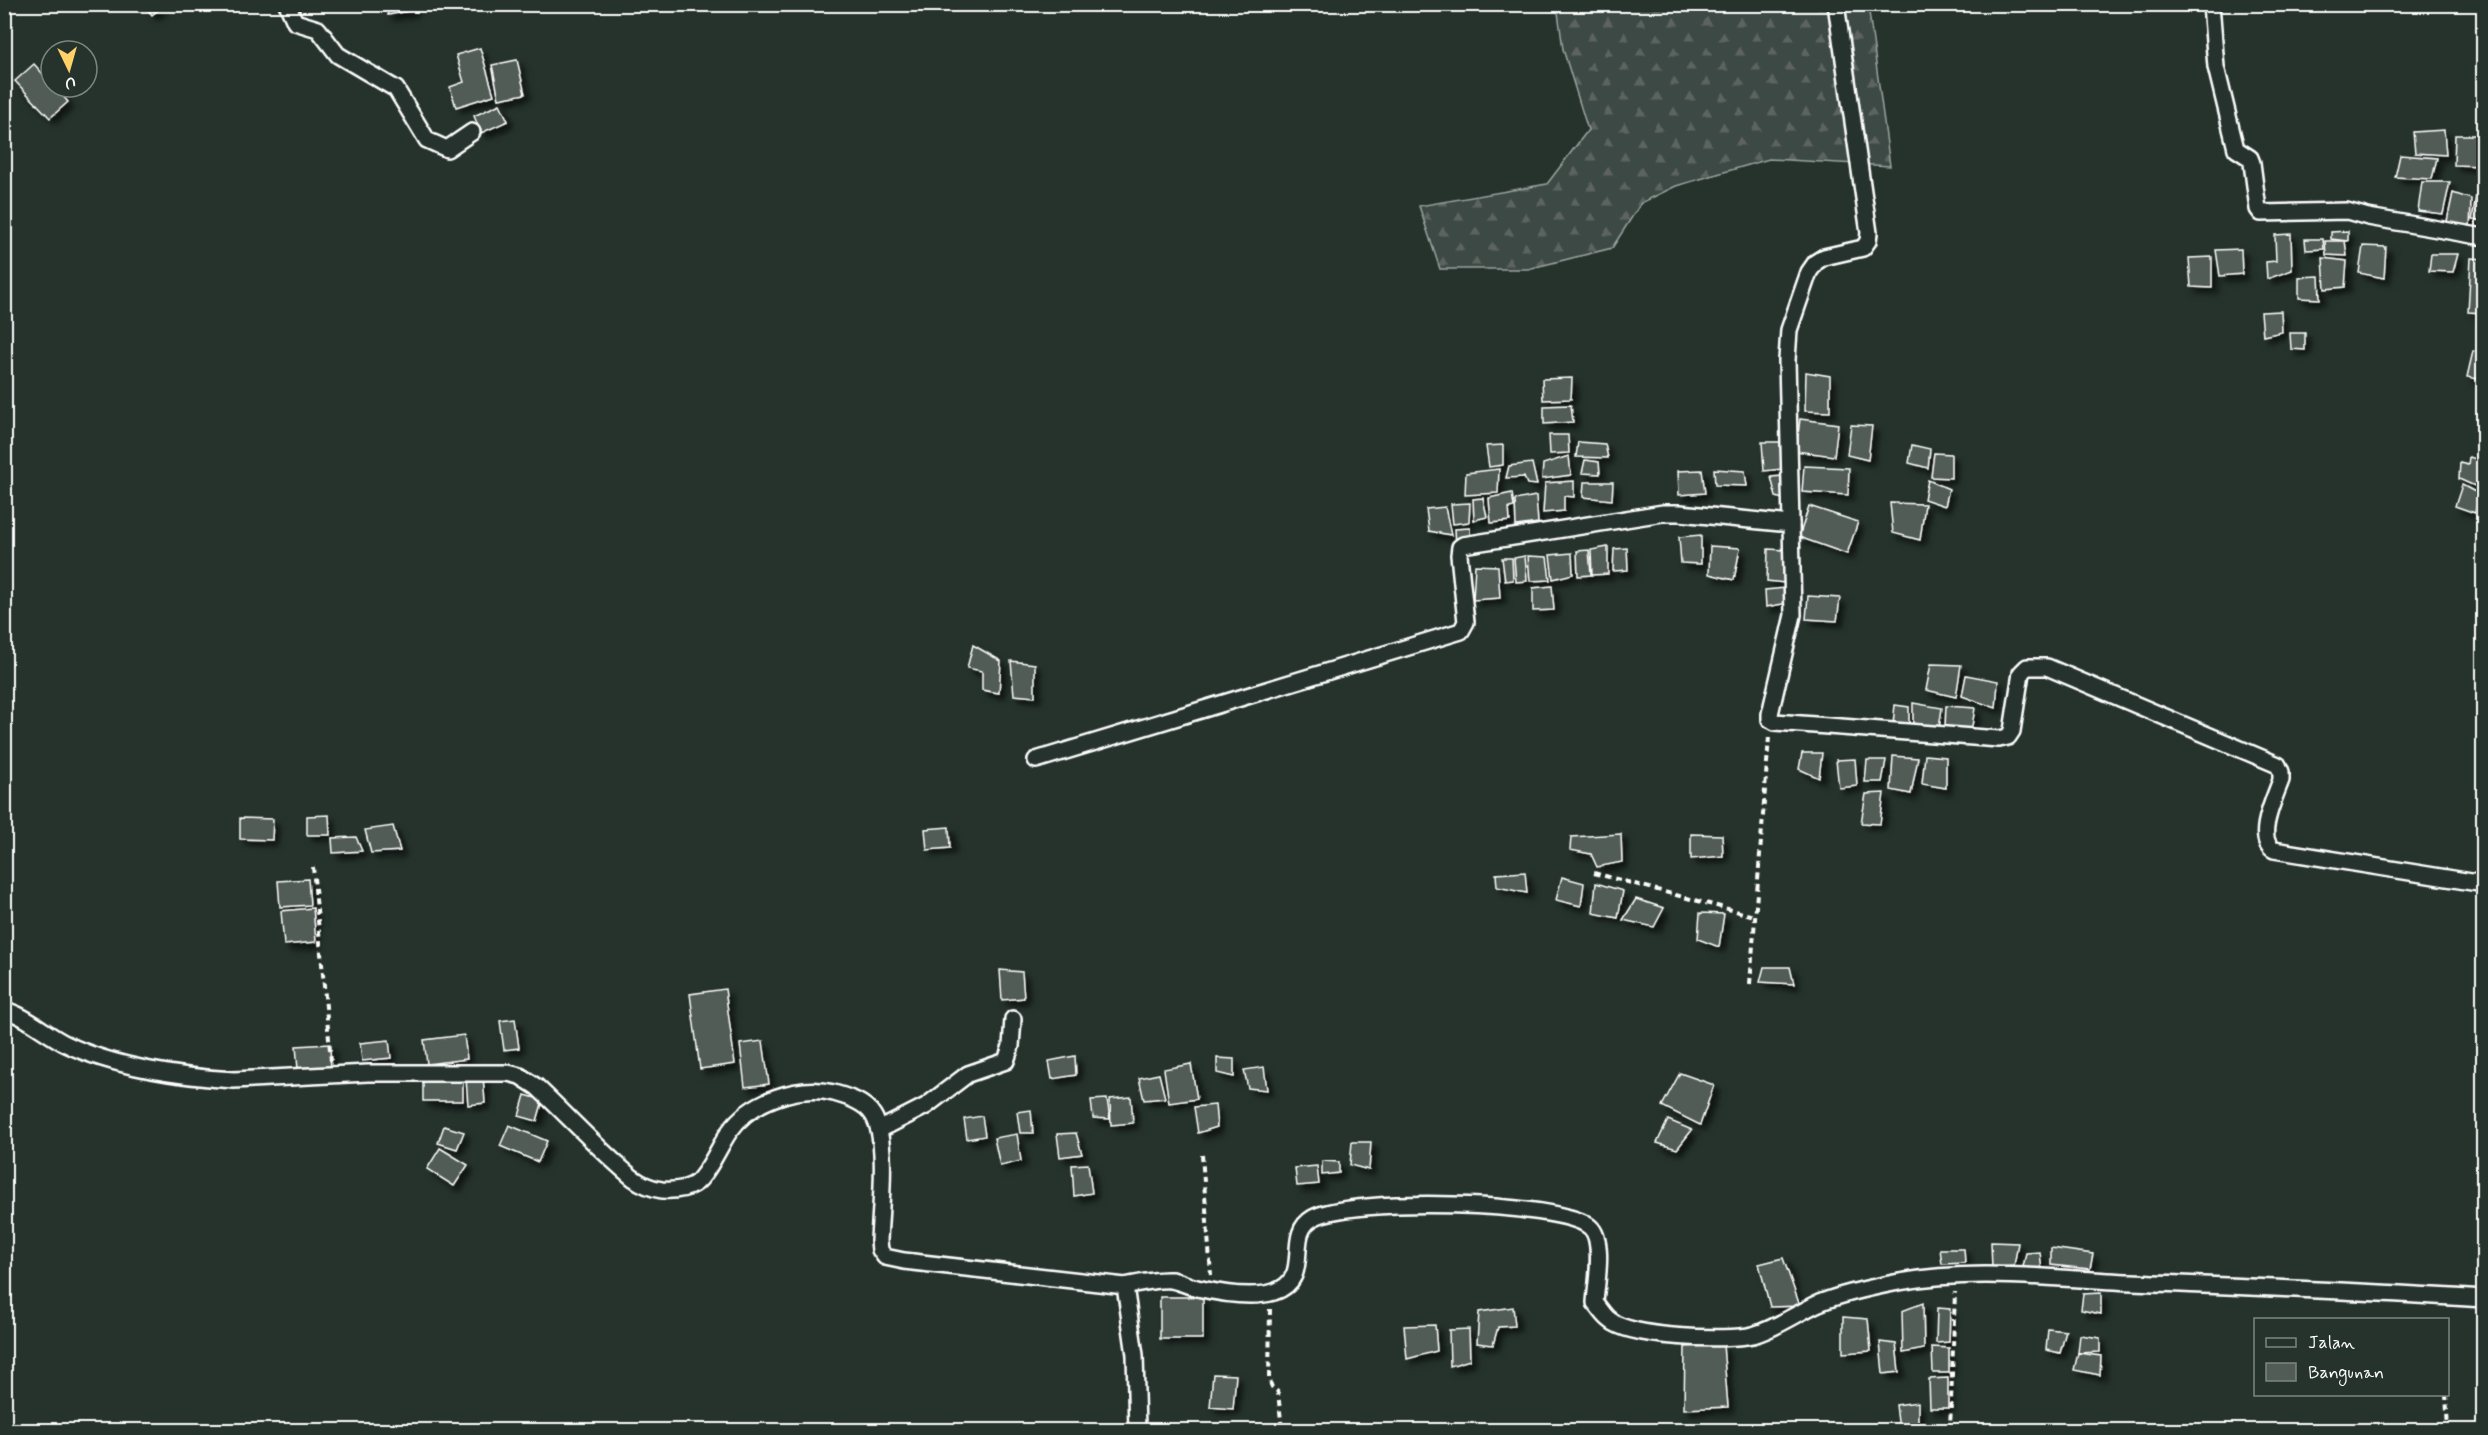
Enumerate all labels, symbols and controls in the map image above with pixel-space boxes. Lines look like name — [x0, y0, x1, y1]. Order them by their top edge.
north arrow — [39, 39, 99, 99]
text: U — [64, 72, 76, 93]
legend — [2254, 1318, 2449, 1396]
text: Jalan — [2308, 1331, 2355, 1355]
text: Bangunan — [2308, 1361, 2384, 1386]

